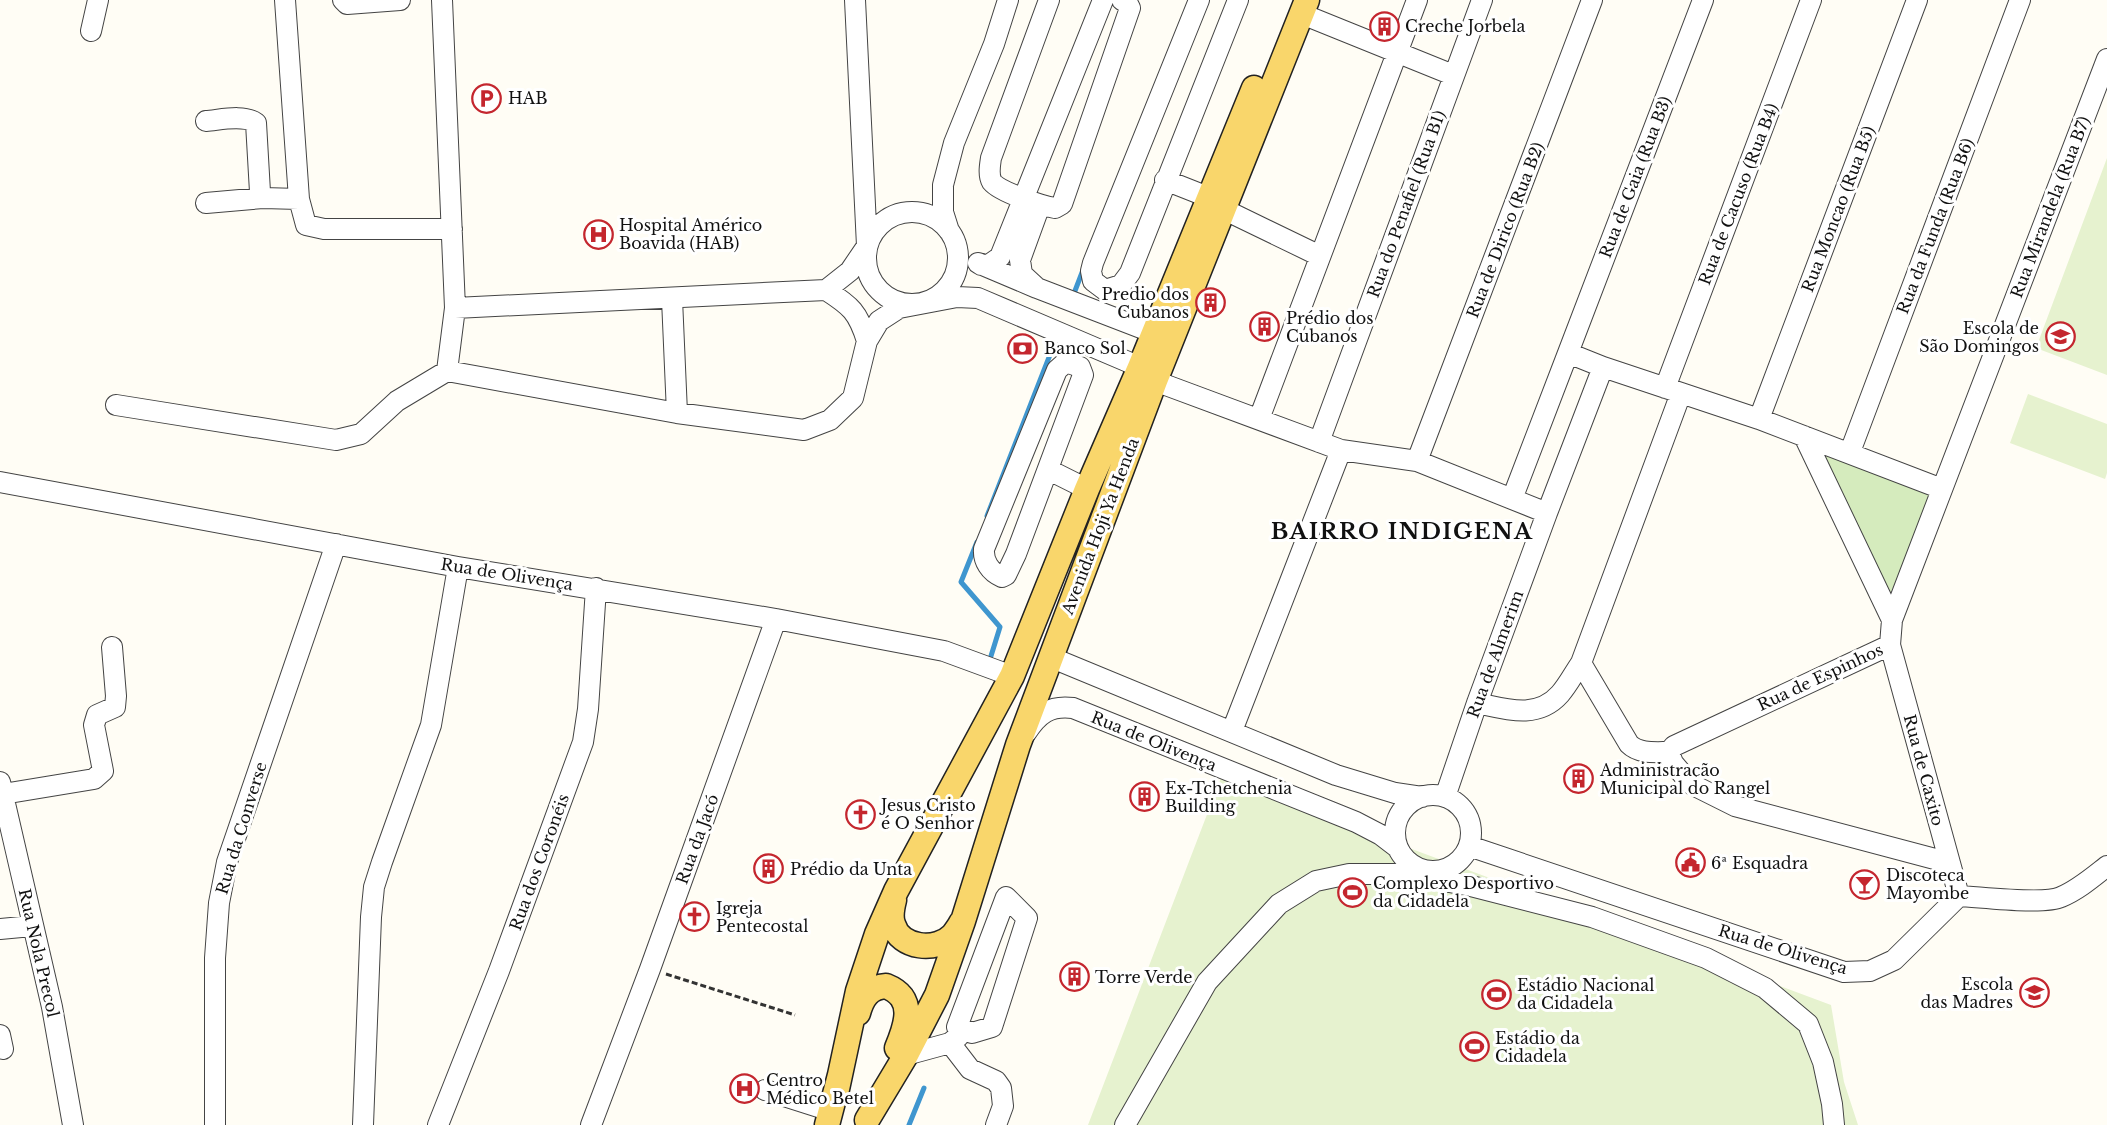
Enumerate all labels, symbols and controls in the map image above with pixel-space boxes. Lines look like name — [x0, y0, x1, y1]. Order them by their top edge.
building icon: Creche Jorbela — [1368, 10, 1400, 42]
place label: Creche Jorbela — [1405, 16, 1526, 36]
parking icon: HAB — [471, 82, 503, 114]
place label: HAB — [508, 88, 547, 108]
street label: Rua de Gaia (Rua B3) — [1595, 93, 1675, 261]
street label: Rua de Cacuso (Rua B4) — [1694, 100, 1782, 288]
street label: Rua do Penafiel (Rua B1) — [1363, 108, 1449, 300]
street label: Rua Mirandela (Rua B7) — [2006, 113, 2094, 301]
street label: Rua Moncao (Rua B5) — [1797, 123, 1879, 295]
street label: Rua da Funda (Rua B6) — [1892, 135, 1978, 317]
street label: Rua de Dirico (Rua B2) — [1462, 139, 1548, 321]
place label: Hospital Américo Boavida (HAB) — [619, 215, 762, 253]
hospital icon: Hospital Américo Boavida (HAB) — [582, 218, 614, 250]
place label: Predio dos Cubanos — [1102, 284, 1189, 322]
building icon: Predio dos Cubanos — [1194, 287, 1226, 319]
place label: Prédio dos Cubanos — [1286, 308, 1373, 346]
building icon: Prédio dos Cubanos — [1249, 311, 1281, 343]
place label: Escola de São Domingos — [1919, 318, 2039, 356]
school or university icon: Escola de São Domingos — [2044, 321, 2076, 353]
bank icon: Banco Sol — [1007, 332, 1039, 364]
place label: Banco Sol — [1044, 338, 1126, 358]
street label: Avenida Hoji Ya Henda — [1057, 435, 1143, 618]
district label: BAIRRO INDIGENA — [1271, 518, 1533, 545]
street label: Rua de Olivença — [439, 554, 575, 594]
street label: Rua de Almerim — [1463, 587, 1527, 721]
street label: Rua de Espinhos — [1754, 639, 1886, 715]
street label: Rua de Olivença — [1088, 707, 1220, 775]
street label: Rua de Caxito — [1900, 712, 1948, 828]
street label: Rua da Converse — [211, 759, 271, 897]
place label: Administração Municipal do Rangel — [1599, 760, 1770, 798]
building icon: Administração Municipal do Rangel — [1563, 763, 1595, 795]
place label: Ex-Tchetchenia Building — [1165, 778, 1292, 816]
building icon: Ex-Tchetchenia Building — [1128, 781, 1160, 813]
street label: Rua dos Coronéis — [505, 791, 573, 933]
street label: Rua da Jacó — [671, 791, 723, 887]
place label: Jesus Cristo é O Senhor — [879, 795, 976, 833]
church icon: Jesus Cristo é O Senhor — [844, 798, 876, 830]
public building icon: 6ª Esquadra — [1674, 847, 1706, 879]
building icon: Prédio da Unta — [753, 853, 785, 885]
place label: 6ª Esquadra — [1711, 853, 1808, 873]
place label: Prédio da Unta — [790, 859, 912, 879]
place label: Discoteca Mayombe — [1886, 865, 1969, 903]
bar icon: Discoteca Mayombe — [1849, 868, 1881, 900]
place label: Complexo Desportivo da Cidadela — [1373, 873, 1554, 911]
sports icon: Complexo Desportivo da Cidadela — [1336, 876, 1368, 908]
street label: Rua Nola Precol — [14, 887, 64, 1019]
place label: Igreja Pentecostal — [716, 898, 808, 936]
church icon: Igreja Pentecostal — [679, 901, 711, 933]
street label: Rua de Olivença — [1716, 920, 1850, 978]
building icon: Torre Verde — [1058, 961, 1090, 993]
place label: Torre Verde — [1095, 967, 1193, 987]
place label: Escola das Madres — [1920, 974, 2013, 1012]
place label: Estádio Nacional da Cidadela — [1517, 975, 1654, 1013]
school or university icon: Escola das Madres — [2018, 977, 2050, 1009]
sports icon: Estádio Nacional da Cidadela — [1480, 978, 1512, 1010]
place label: Estádio da Cidadela — [1495, 1028, 1580, 1066]
sports icon: Estádio da Cidadela — [1458, 1031, 1490, 1063]
place label: Centro Médico Betel — [766, 1070, 874, 1108]
hospital icon: Centro Médico Betel — [729, 1073, 761, 1105]

